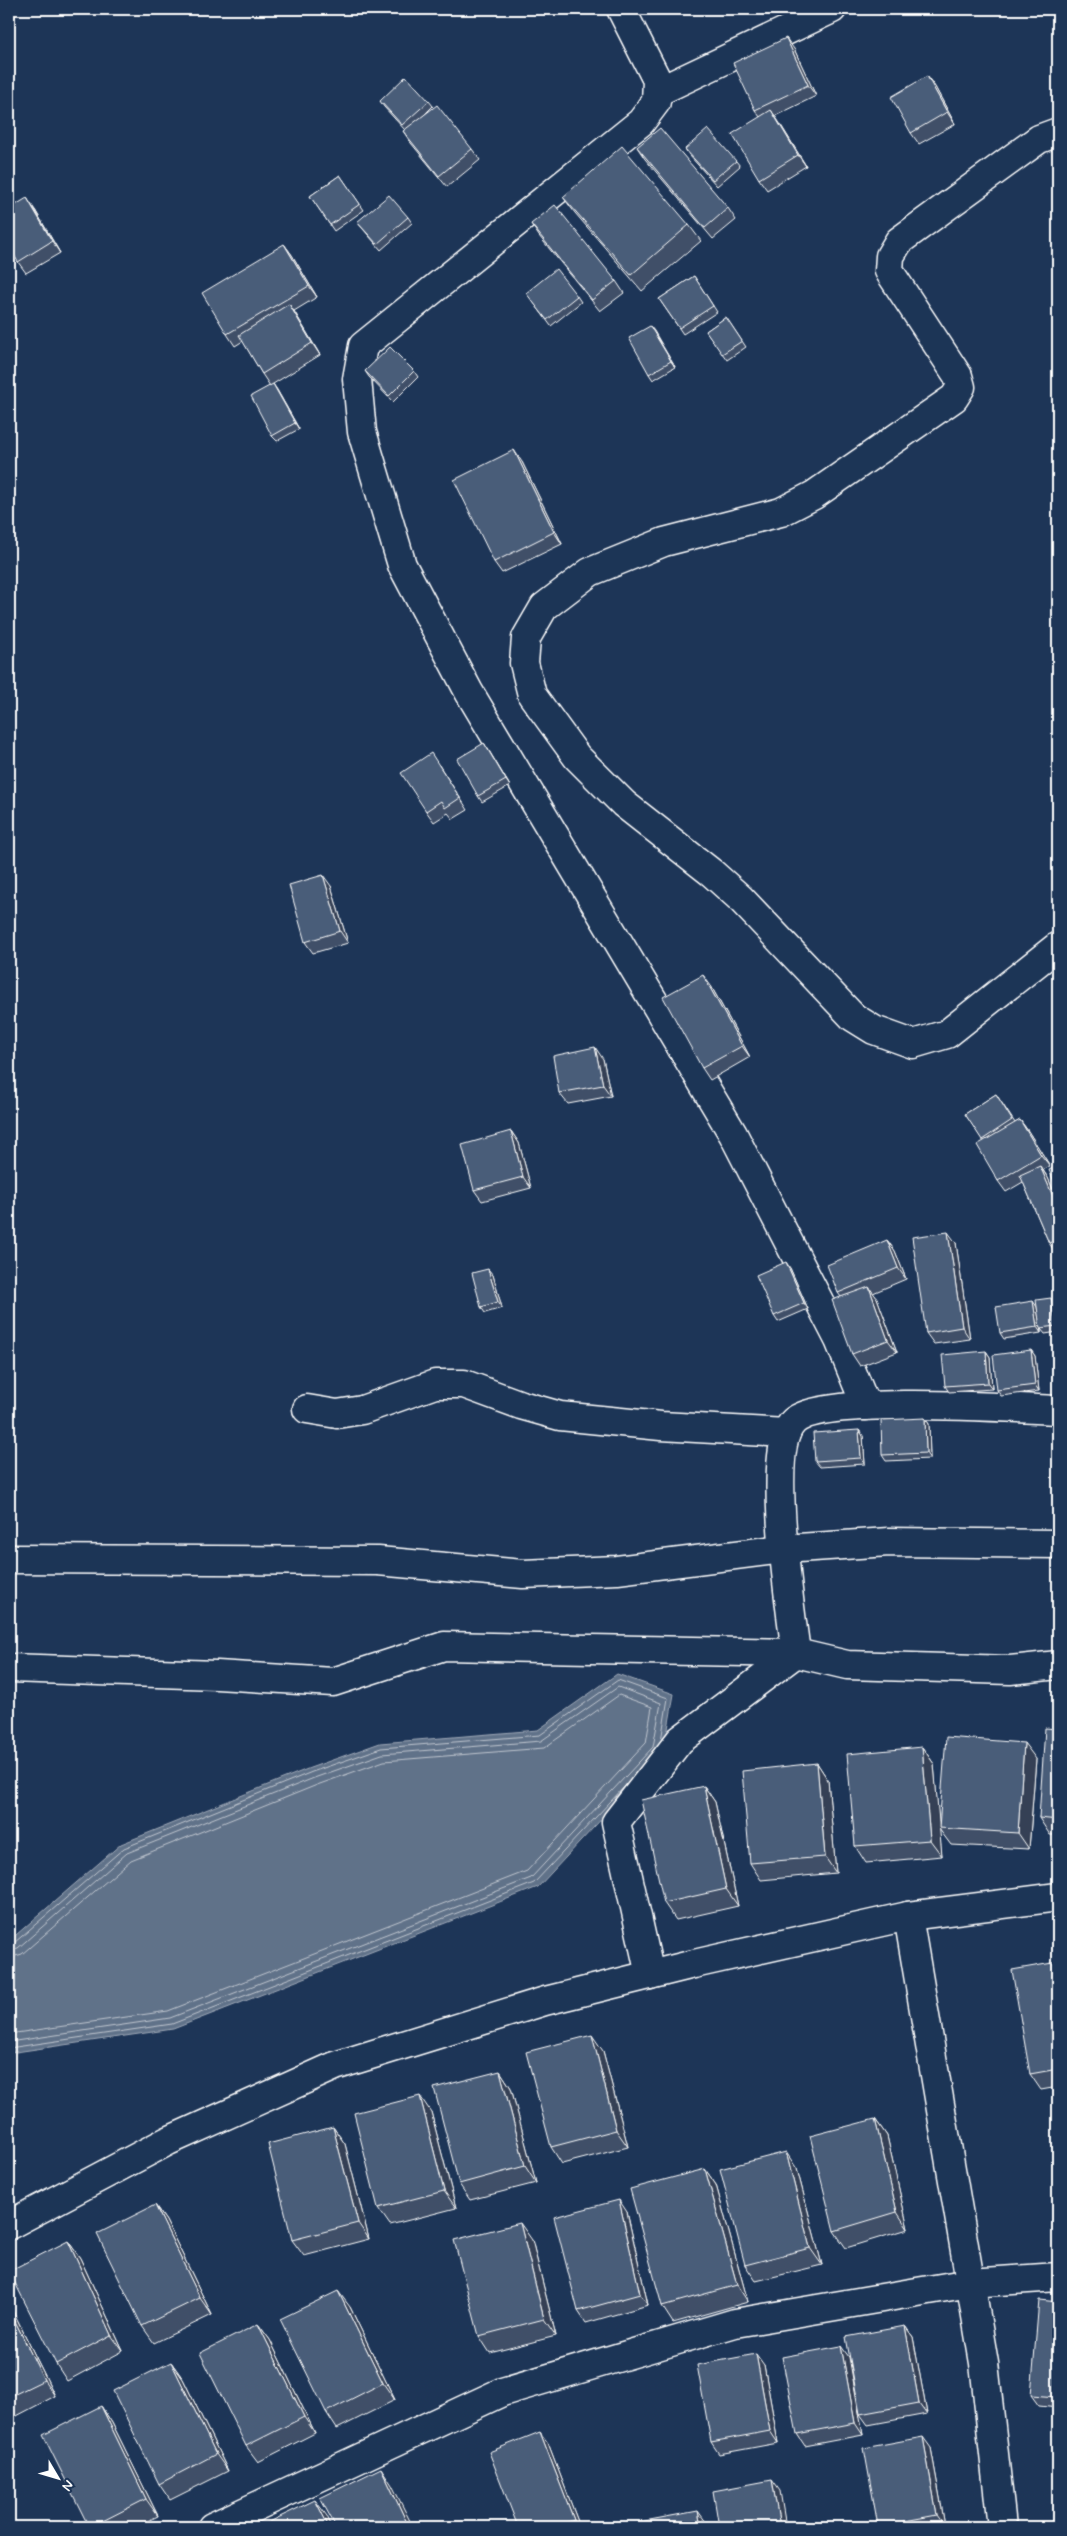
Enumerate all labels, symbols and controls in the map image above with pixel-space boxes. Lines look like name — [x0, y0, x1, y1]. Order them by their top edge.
north arrow — [32, 2454, 82, 2504]
text: N — [57, 2476, 77, 2495]

